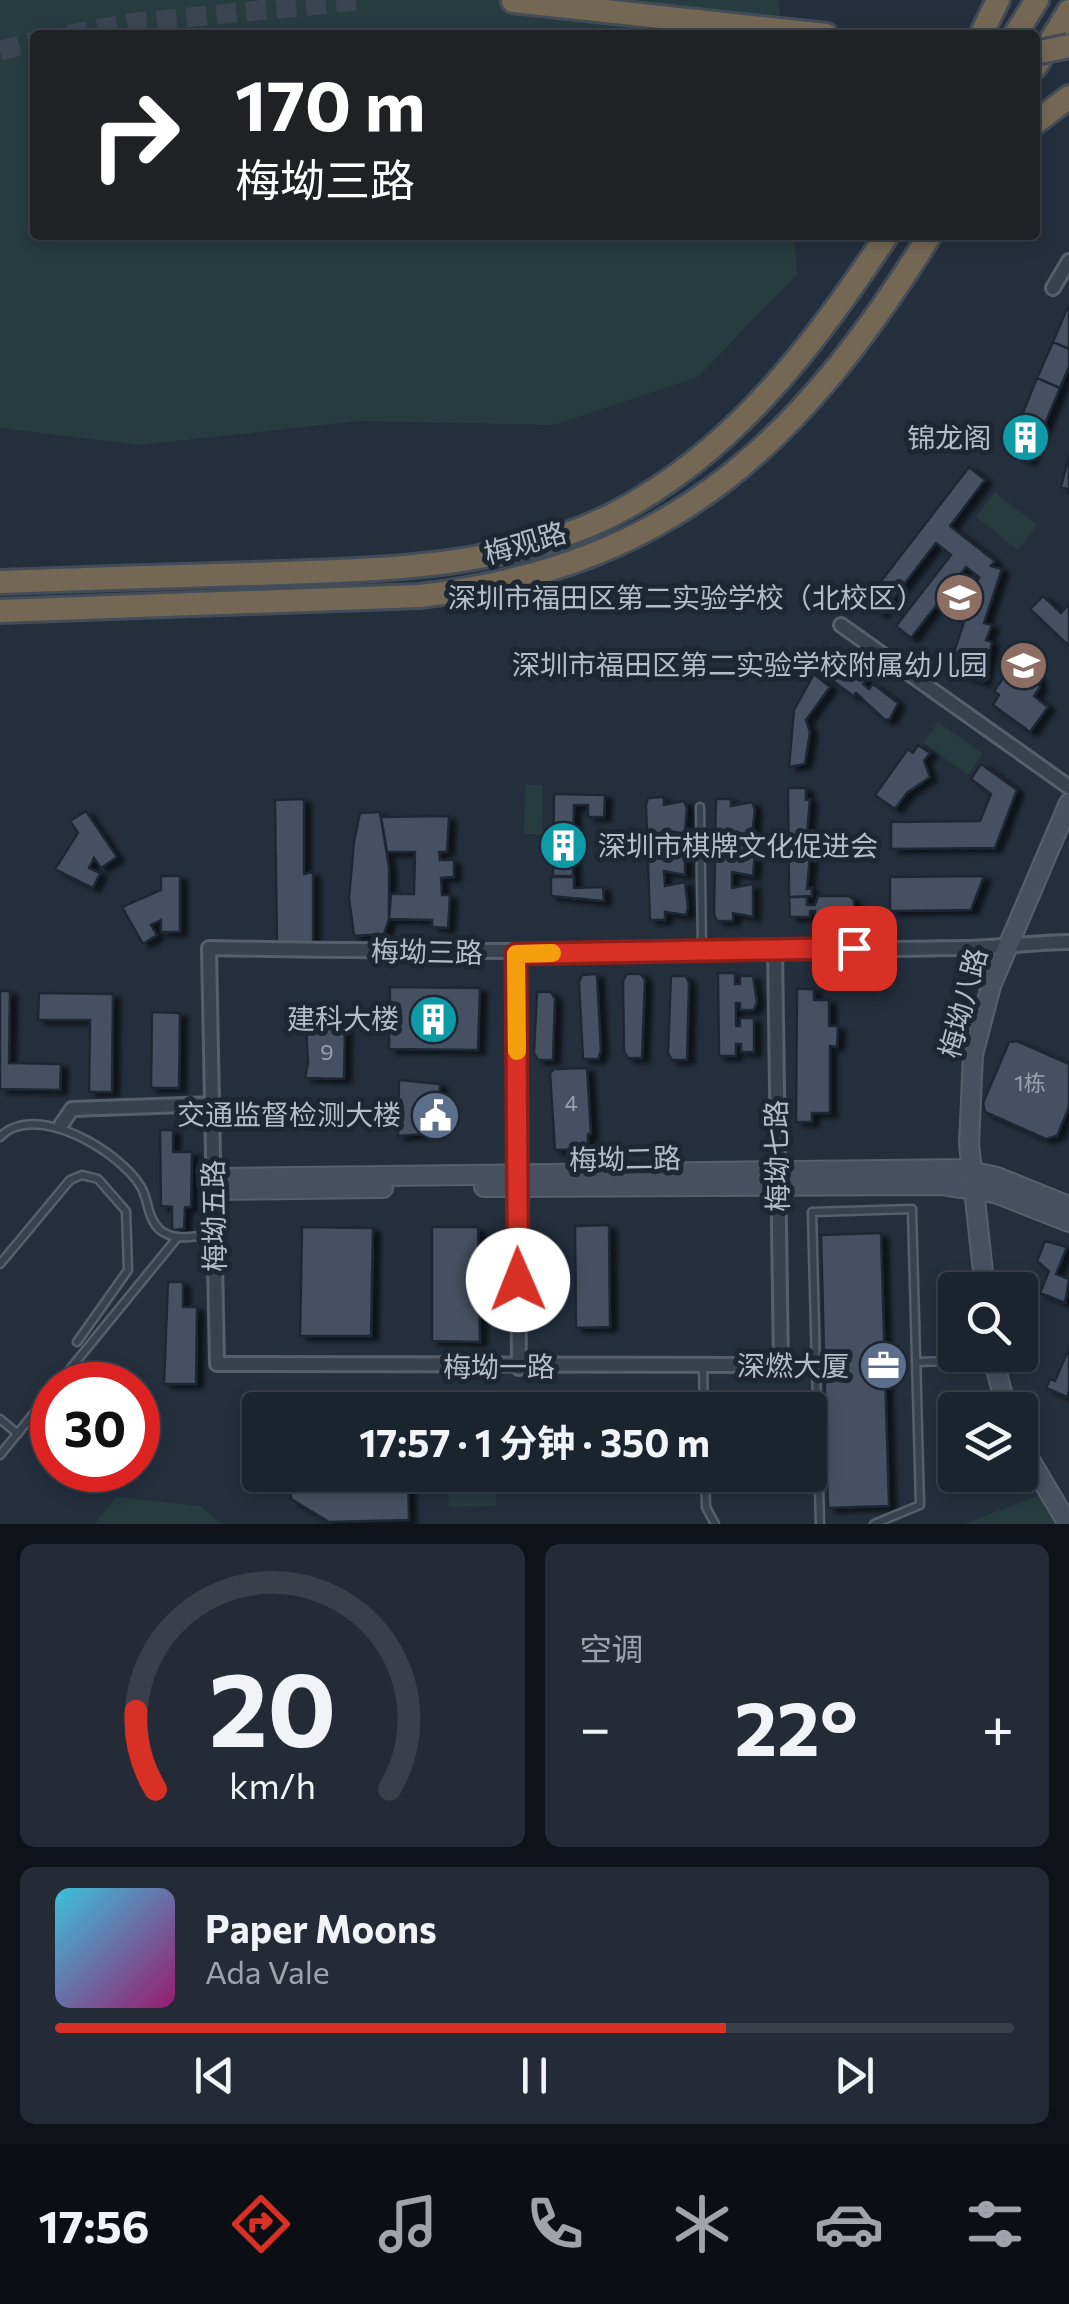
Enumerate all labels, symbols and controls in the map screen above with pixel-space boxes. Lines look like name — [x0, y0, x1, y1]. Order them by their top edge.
text: 170 m — [235, 60, 426, 145]
icon: right — [70, 70, 200, 200]
text: 梅坳三路 — [235, 151, 415, 206]
building icon: 锦龙阁 — [1000, 412, 1052, 464]
place label: 锦龙阁 — [907, 420, 991, 454]
street label: 梅观路 — [480, 514, 570, 570]
school or university icon: 深圳市福田区第二实验学校（北校区） — [933, 572, 985, 624]
place label: 深圳市福田区第二实验学校（北校区） — [448, 580, 924, 614]
school or university icon: 深圳市福田区第二实验学校附属幼儿园 — [997, 639, 1049, 691]
place label: 深圳市福田区第二实验学校附属幼儿园 — [512, 647, 988, 681]
building icon: 深圳市棋牌文化促进会 — [537, 820, 589, 872]
place label: 深圳市棋牌文化促进会 — [598, 828, 878, 862]
pin — [812, 906, 897, 991]
icon: arrive — [827, 921, 882, 976]
street label: 梅坳三路 — [371, 933, 483, 969]
street label: 梅坳八路 — [931, 944, 993, 1061]
building icon: 建科大楼 — [408, 993, 460, 1045]
place label: 建科大楼 — [287, 1001, 399, 1035]
house number: 9 — [320, 1038, 334, 1065]
house number: 1栋 — [1014, 1069, 1046, 1096]
public building icon: 交通监督检测大楼 — [410, 1089, 462, 1141]
house number: 4 — [564, 1089, 578, 1116]
place label: 交通监督检测大楼 — [177, 1097, 401, 1131]
street label: 梅坳七路 — [758, 1100, 794, 1212]
street label: 梅坳二路 — [569, 1140, 681, 1176]
street label: 梅坳五路 — [195, 1160, 231, 1272]
position arrow — [466, 1228, 570, 1332]
map controls — [938, 1272, 1038, 1492]
button: search — [938, 1272, 1038, 1372]
office icon: 深燃大厦 — [858, 1340, 910, 1392]
place label: 深燃大厦 — [737, 1348, 849, 1382]
street label: 梅坳一路 — [443, 1349, 555, 1383]
speed limit sign: 30 — [30, 1362, 160, 1492]
button: layers — [938, 1392, 1038, 1492]
text: 17:57 · 1 分钟 · 350 m — [359, 1418, 710, 1465]
text: 空调 — [580, 1628, 644, 1668]
text: 20 — [208, 1641, 336, 1768]
text: 22° — [734, 1680, 858, 1771]
text: − — [580, 1692, 611, 1759]
text: + — [982, 1692, 1014, 1759]
text: km/h — [229, 1763, 316, 1806]
text: Paper Moons — [205, 1904, 437, 1951]
text: Ada Vale — [205, 1951, 330, 1991]
icon: previous — [187, 2048, 242, 2103]
icon: pause — [507, 2048, 562, 2103]
icon: next — [827, 2048, 882, 2103]
icon: directions — [226, 2189, 296, 2259]
icon: music — [373, 2189, 443, 2259]
icon: phone — [520, 2189, 590, 2259]
icon: climate — [667, 2189, 737, 2259]
icon: car — [814, 2189, 884, 2259]
icon: filters — [960, 2189, 1030, 2259]
text: 17:56 — [38, 2197, 149, 2252]

